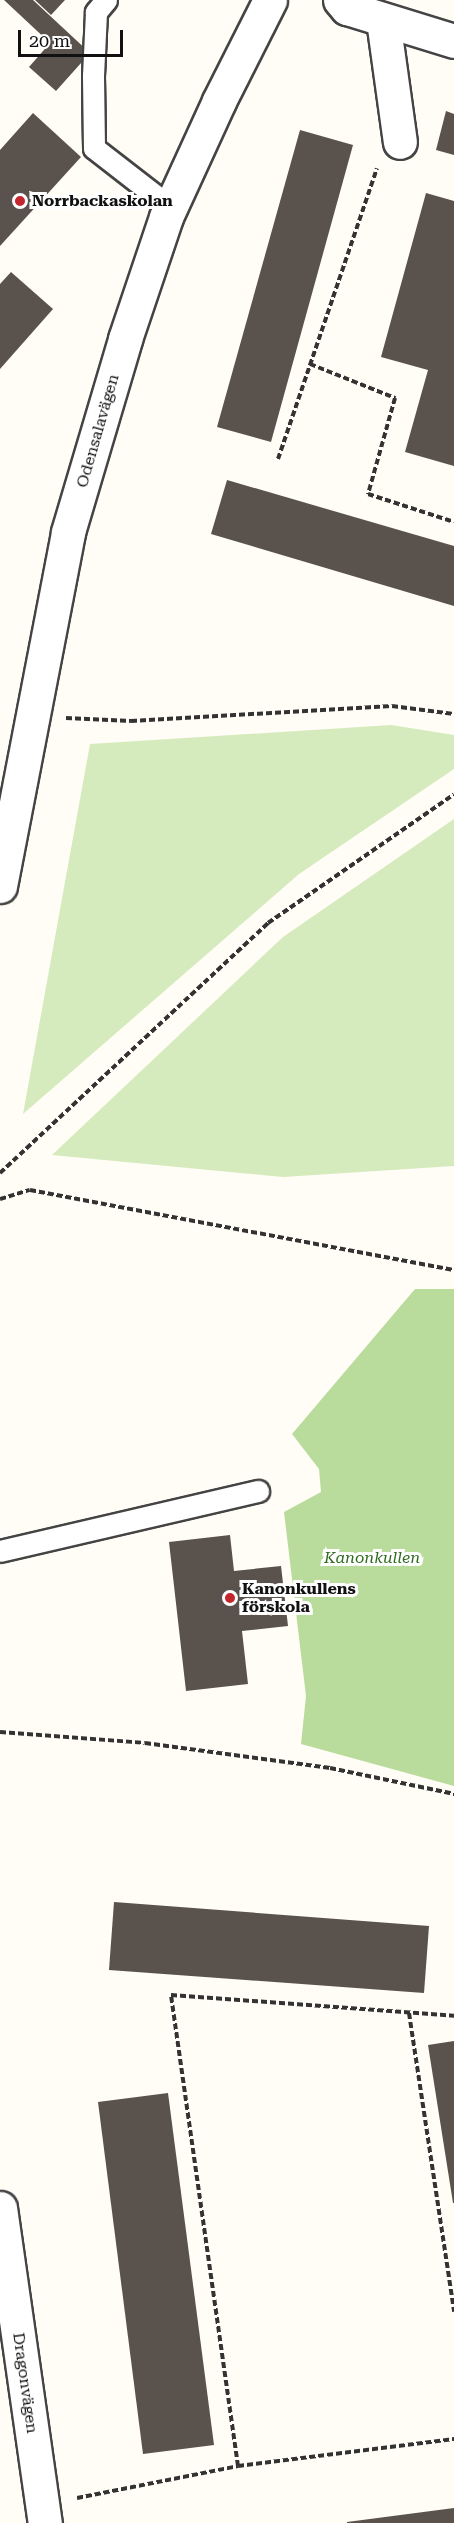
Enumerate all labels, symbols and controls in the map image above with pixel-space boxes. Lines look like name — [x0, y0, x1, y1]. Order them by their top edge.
scale bar — [21, 18, 126, 56]
text: 20 m — [29, 30, 70, 51]
place label: Norrbackaskolan — [32, 191, 173, 211]
marker: Norrbackaskolan — [13, 194, 27, 208]
street label: Odensalavägen — [73, 372, 123, 490]
park label: Kanonkullen — [324, 1548, 420, 1568]
place label: Kanonkullens förskola — [242, 1579, 356, 1617]
marker: Kanonkullens förskola — [223, 1591, 237, 1605]
street label: Dragonvägen — [8, 2331, 42, 2435]

